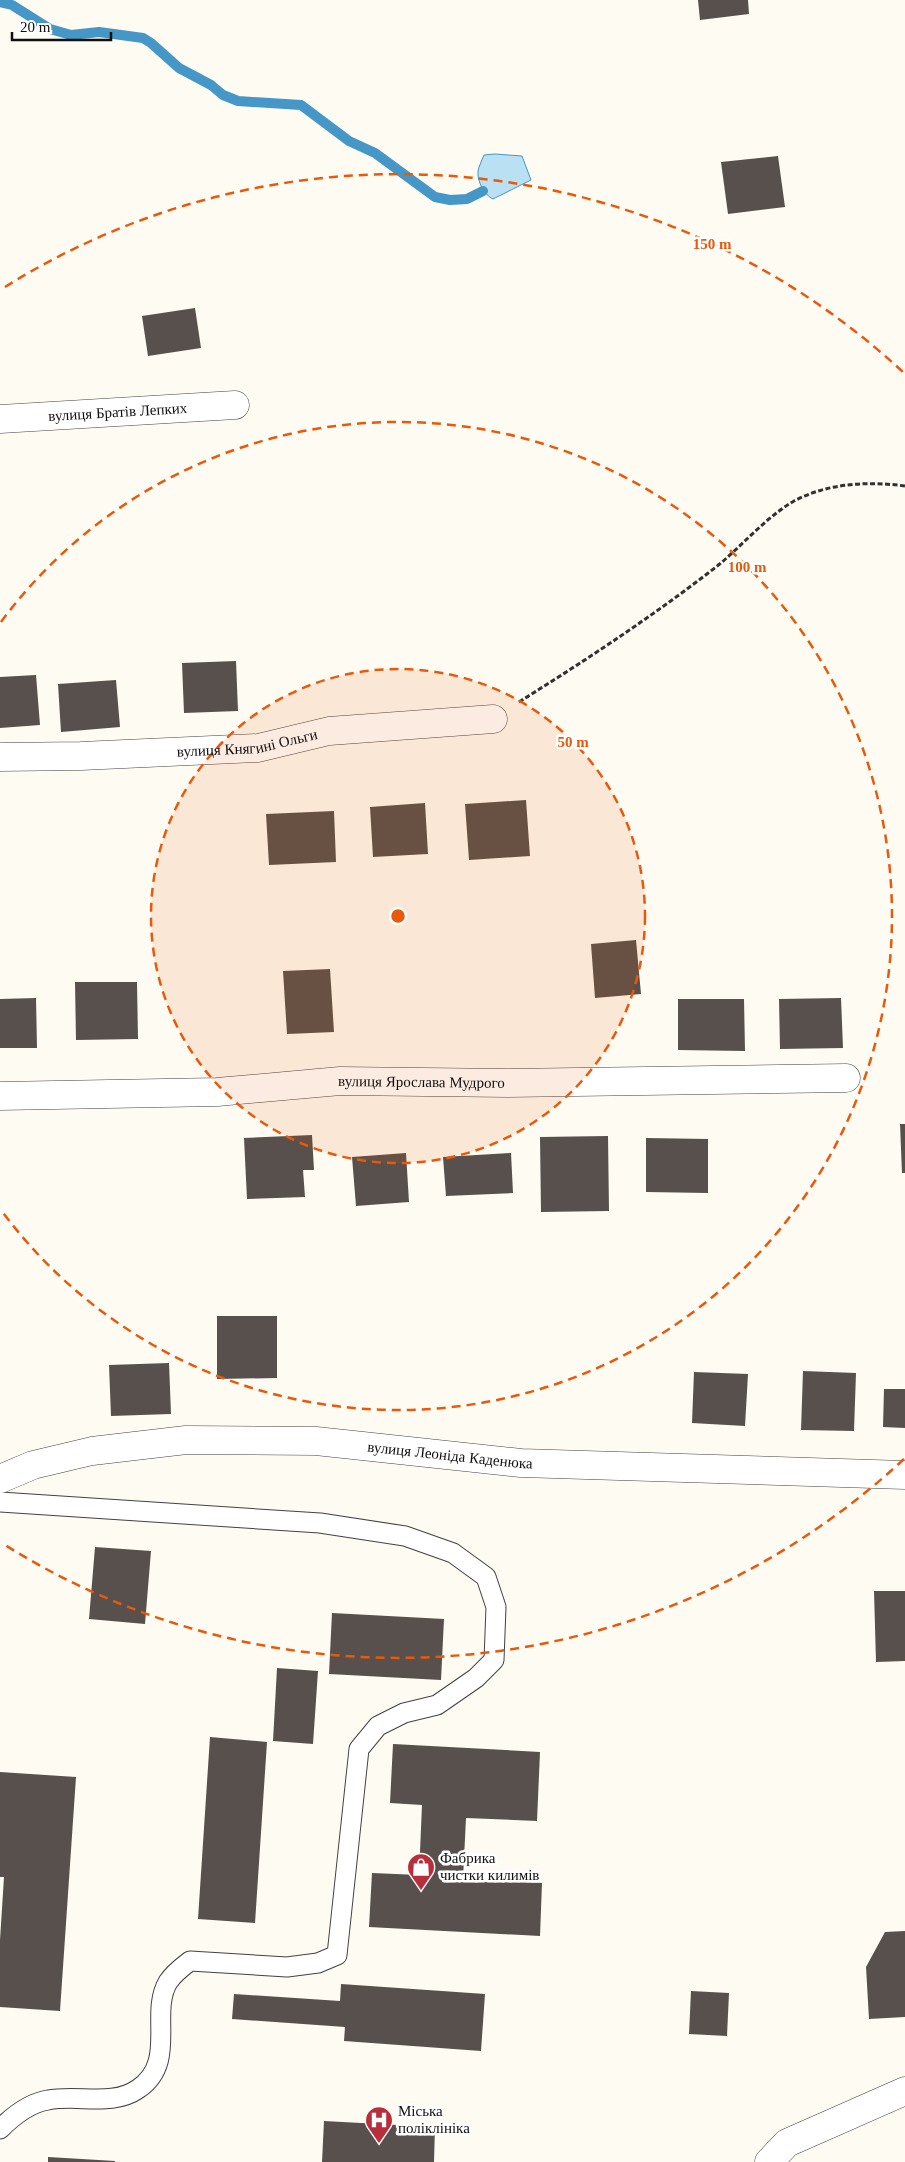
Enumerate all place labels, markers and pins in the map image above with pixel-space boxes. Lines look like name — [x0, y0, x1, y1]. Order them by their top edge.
centre of rings — [389, 907, 407, 925]
place label: Фабрика чистки килимів — [440, 1850, 539, 1883]
shop icon: Фабрика чистки килимів — [406, 1852, 436, 1891]
place label: Міська поліклініка — [398, 2103, 470, 2136]
hospital icon: Міська поліклініка — [364, 2105, 394, 2144]

